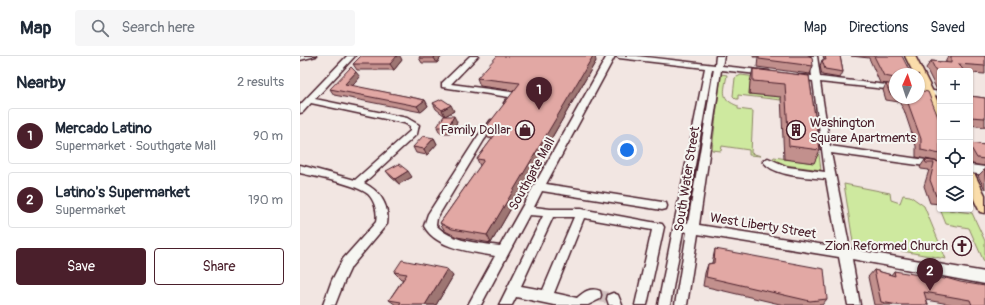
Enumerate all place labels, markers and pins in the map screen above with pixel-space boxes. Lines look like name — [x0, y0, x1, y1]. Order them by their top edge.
pin: 1 — [526, 77, 552, 110]
place label: Washington Square Apartments — [810, 115, 917, 146]
shop icon: Family Dollar — [514, 119, 536, 141]
building icon: Washington Square Apartments — [785, 119, 807, 141]
place label: Family Dollar — [441, 122, 511, 138]
church icon: Zion Reformed Church — [951, 235, 973, 257]
place label: Zion Reformed Church — [825, 238, 948, 254]
pin: 2 — [917, 258, 943, 291]

